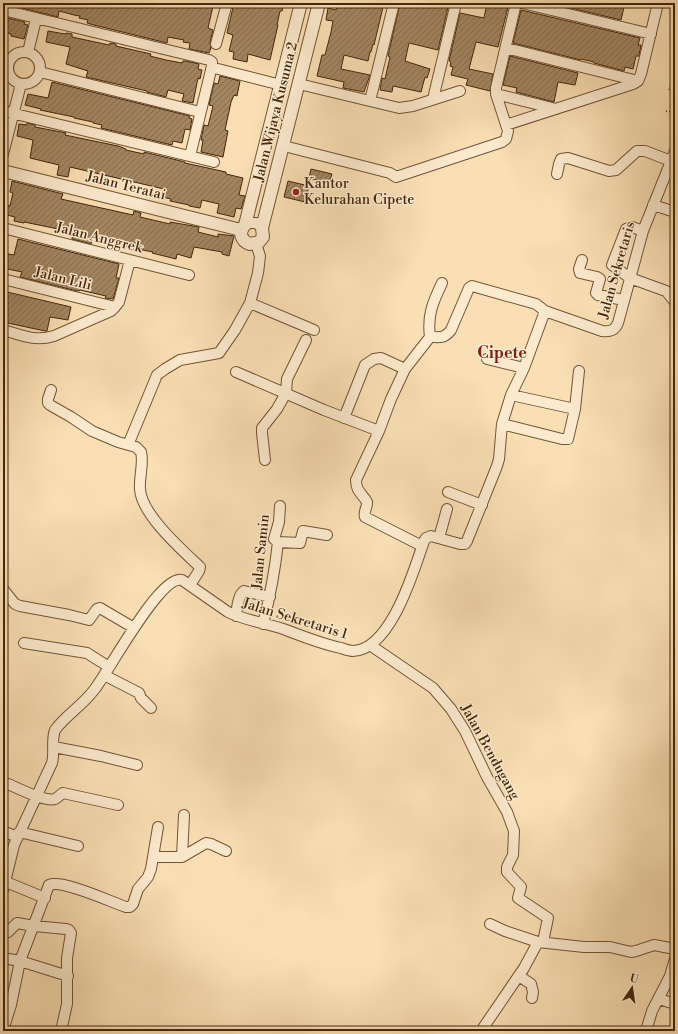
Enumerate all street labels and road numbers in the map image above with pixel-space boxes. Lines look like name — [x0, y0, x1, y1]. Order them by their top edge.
street label: Jalan Wijaya Kusuma 2 — [250, 40, 302, 185]
street label: Jalan Teratai — [84, 167, 168, 205]
street label: Jalan Anggrek — [53, 218, 145, 258]
street label: Jalan Sekretaris — [594, 219, 639, 322]
street label: Jalan Lili — [32, 263, 94, 295]
street label: Jalan Samin — [248, 513, 274, 592]
street label: Jalan Sekretaris 1 — [239, 594, 350, 644]
street label: Jalan Bendugang — [456, 700, 524, 804]

